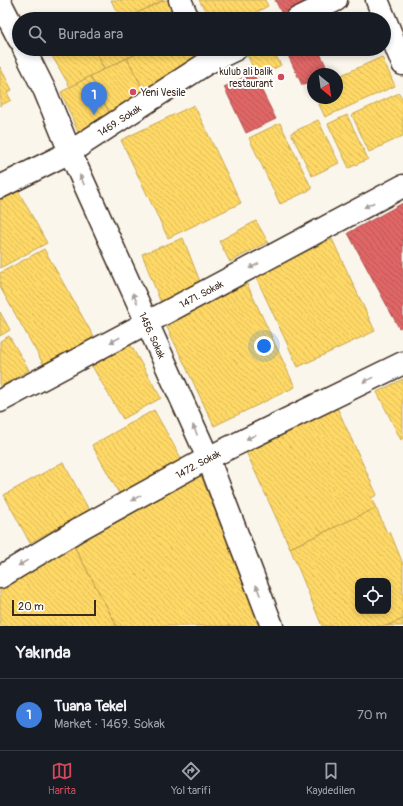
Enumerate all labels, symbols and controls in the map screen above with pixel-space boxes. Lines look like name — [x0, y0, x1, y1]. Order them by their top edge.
search box — [12, 12, 391, 56]
icon: search — [26, 23, 48, 45]
text: Burada ara — [58, 25, 123, 44]
place label: kulub ali balik restaurant — [219, 66, 274, 90]
north arrow — [307, 68, 343, 104]
marker: kulub ali balik restaurant — [276, 72, 286, 82]
pin: 1 — [81, 82, 107, 115]
marker: Yeni Vesile — [128, 87, 138, 97]
place label: Yeni Vesile — [140, 87, 186, 99]
street label: 1469. Sokak — [96, 102, 144, 139]
one-way arrow — [79, 173, 85, 185]
one-way arrow — [363, 202, 374, 208]
one-way arrow — [248, 263, 260, 269]
street label: 1471. Sokak — [178, 278, 226, 311]
one-way arrow — [132, 293, 138, 304]
street label: 1456. Sokak — [136, 311, 168, 362]
your location — [254, 336, 274, 356]
one-way arrow — [109, 337, 120, 344]
one-way arrow — [362, 377, 373, 383]
one-way arrow — [191, 423, 197, 435]
one-way arrow — [245, 434, 257, 440]
street label: 1472. Sokak — [174, 447, 223, 482]
one-way arrow — [130, 494, 142, 501]
one-way arrow — [18, 559, 29, 566]
map controls — [355, 578, 391, 614]
button: locate — [355, 578, 391, 614]
one-way arrow — [254, 583, 260, 595]
scale bar — [12, 598, 96, 617]
text: 20 m — [18, 600, 44, 613]
text: Yakında — [16, 642, 71, 663]
text: Tuana Tekel — [54, 697, 127, 716]
text: 1 — [26, 707, 32, 723]
text: 70 m — [357, 707, 387, 723]
text: Market · 1469. Sokak — [54, 716, 165, 732]
tab: Harita — [48, 760, 76, 797]
tab: Yol tarifi — [171, 760, 211, 797]
tab: Kaydedilen — [306, 760, 355, 797]

